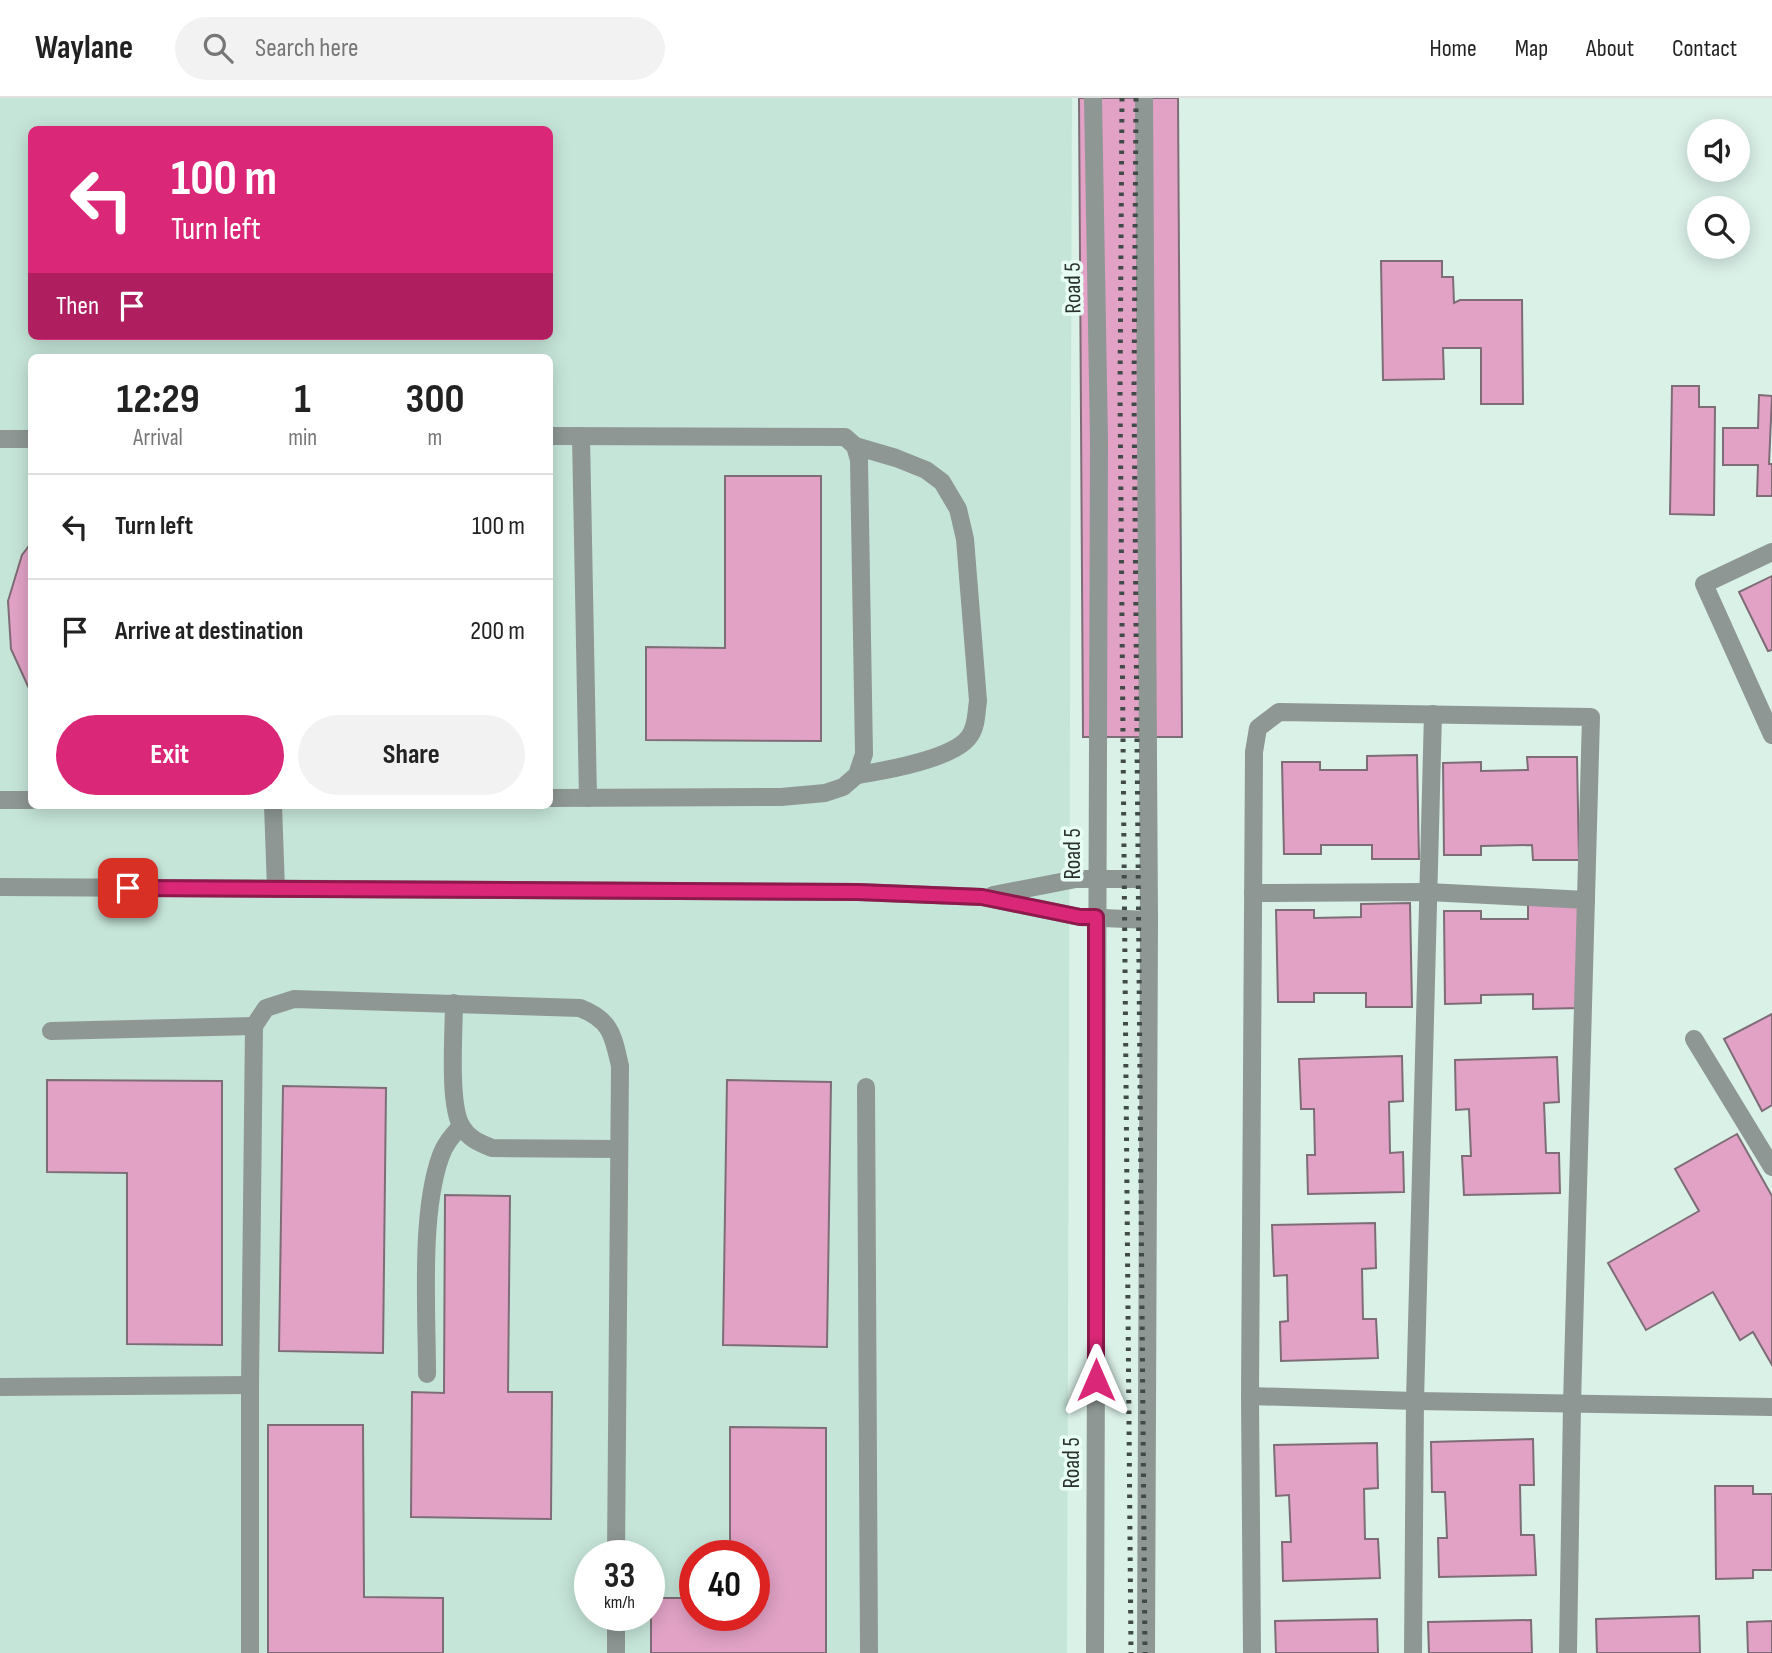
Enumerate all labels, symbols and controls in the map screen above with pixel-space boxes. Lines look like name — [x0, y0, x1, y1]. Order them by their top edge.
search box — [175, 17, 665, 80]
text: Waylane — [35, 28, 133, 68]
icon: search — [199, 29, 237, 67]
text: Search here — [255, 33, 358, 64]
text: Home — [1429, 34, 1477, 63]
text: Map — [1515, 34, 1548, 63]
text: About — [1586, 34, 1634, 63]
text: Contact — [1672, 34, 1737, 63]
map controls — [1687, 119, 1750, 259]
button: sound — [1687, 119, 1750, 182]
text: 100 m — [171, 150, 277, 209]
icon: left — [56, 154, 147, 245]
button: search — [1687, 196, 1750, 259]
text: Turn left — [171, 210, 261, 249]
street label: Road 5 — [1059, 262, 1087, 314]
icon: arrive — [113, 287, 151, 325]
text: Then — [56, 291, 99, 322]
text: 12:29 — [117, 374, 200, 425]
text: 1 — [294, 374, 311, 425]
text: 300 — [406, 374, 464, 425]
text: Arrival — [133, 424, 183, 452]
text: min — [288, 424, 317, 452]
text: m — [428, 424, 442, 452]
icon: left — [56, 508, 94, 546]
text: Turn left — [115, 511, 193, 542]
text: 100 m — [472, 511, 525, 542]
icon: arrive — [56, 613, 94, 651]
text: Arrive at destination — [115, 616, 303, 647]
text: 200 m — [470, 616, 525, 647]
button: Exit — [56, 715, 284, 795]
button: Share — [298, 715, 525, 795]
street label: Road 5 — [1059, 828, 1087, 880]
pin — [98, 858, 158, 918]
icon: arrive — [109, 869, 147, 907]
position arrow — [1059, 1343, 1133, 1417]
street label: Road 5 — [1058, 1437, 1086, 1489]
speed limit sign: 40 — [679, 1540, 770, 1631]
text: 33 — [604, 1555, 635, 1598]
text: km/h — [604, 1592, 635, 1613]

